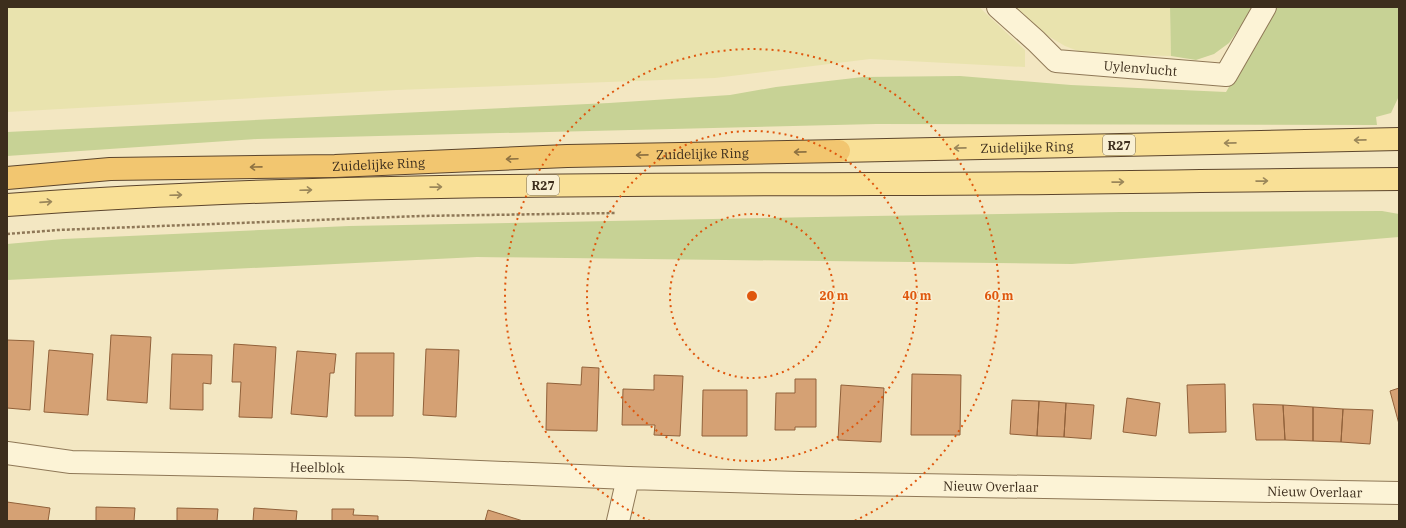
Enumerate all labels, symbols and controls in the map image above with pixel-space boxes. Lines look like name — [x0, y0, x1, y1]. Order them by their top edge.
street label: Uylenvlucht — [1103, 56, 1178, 79]
road number: R27 — [1103, 135, 1135, 155]
one-way arrow — [1354, 136, 1367, 144]
street label: Zuidelijke Ring — [980, 137, 1074, 156]
one-way arrow — [1224, 139, 1237, 146]
street label: Zuidelijke Ring — [656, 144, 749, 163]
one-way arrow — [954, 144, 967, 152]
one-way arrow — [794, 148, 807, 155]
one-way arrow — [636, 151, 649, 159]
street label: Zuidelijke Ring — [332, 154, 425, 175]
one-way arrow — [506, 155, 519, 162]
one-way arrow — [250, 163, 263, 171]
road number: R27 — [527, 175, 559, 195]
one-way arrow — [1255, 177, 1268, 185]
one-way arrow — [1111, 178, 1124, 186]
one-way arrow — [429, 183, 442, 191]
one-way arrow — [299, 186, 312, 194]
one-way arrow — [169, 192, 182, 199]
one-way arrow — [39, 199, 52, 206]
text: 20 m — [820, 288, 849, 303]
text: 40 m — [903, 288, 932, 303]
text: 60 m — [985, 288, 1014, 303]
centre of rings — [745, 289, 759, 303]
street label: Heelblok — [290, 458, 345, 476]
street label: Nieuw Overlaar — [943, 477, 1039, 495]
street label: Nieuw Overlaar — [1267, 482, 1363, 501]

